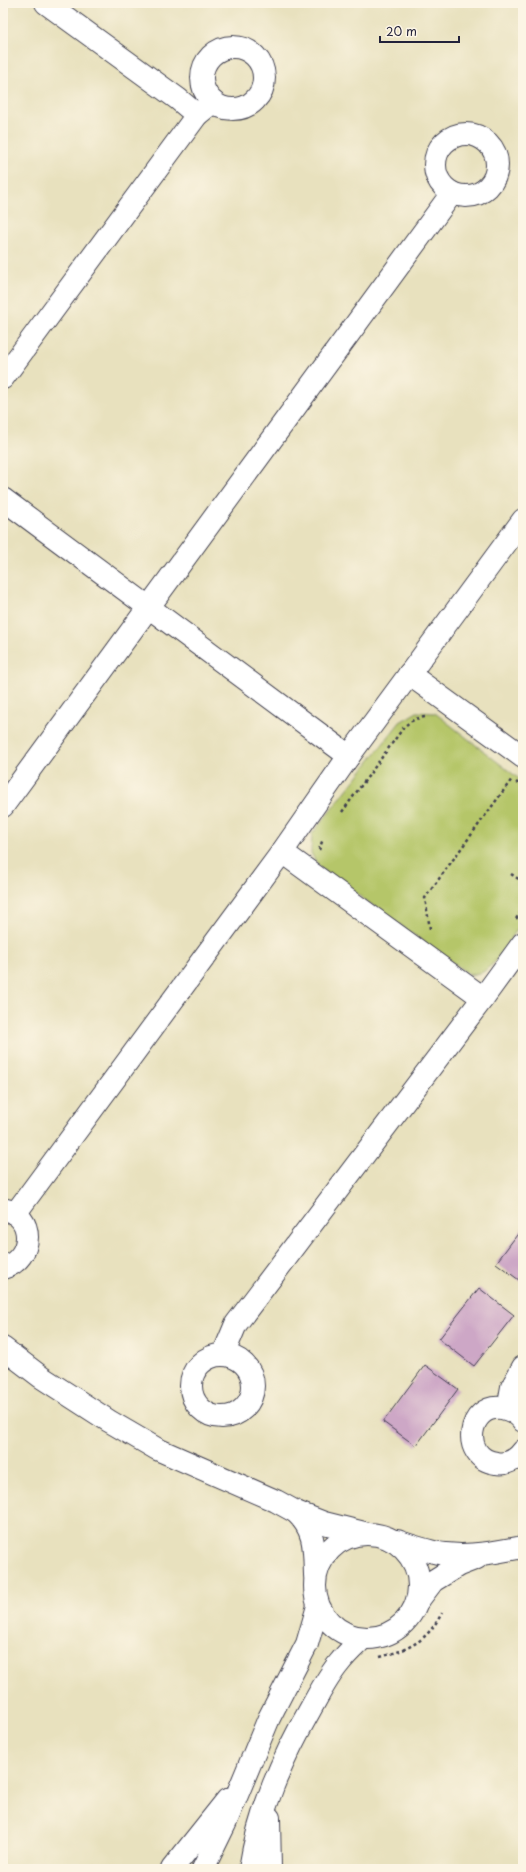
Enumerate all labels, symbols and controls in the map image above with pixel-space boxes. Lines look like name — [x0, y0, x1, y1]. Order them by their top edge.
scale bar — [380, 18, 459, 44]
text: 20 m — [386, 22, 417, 40]

